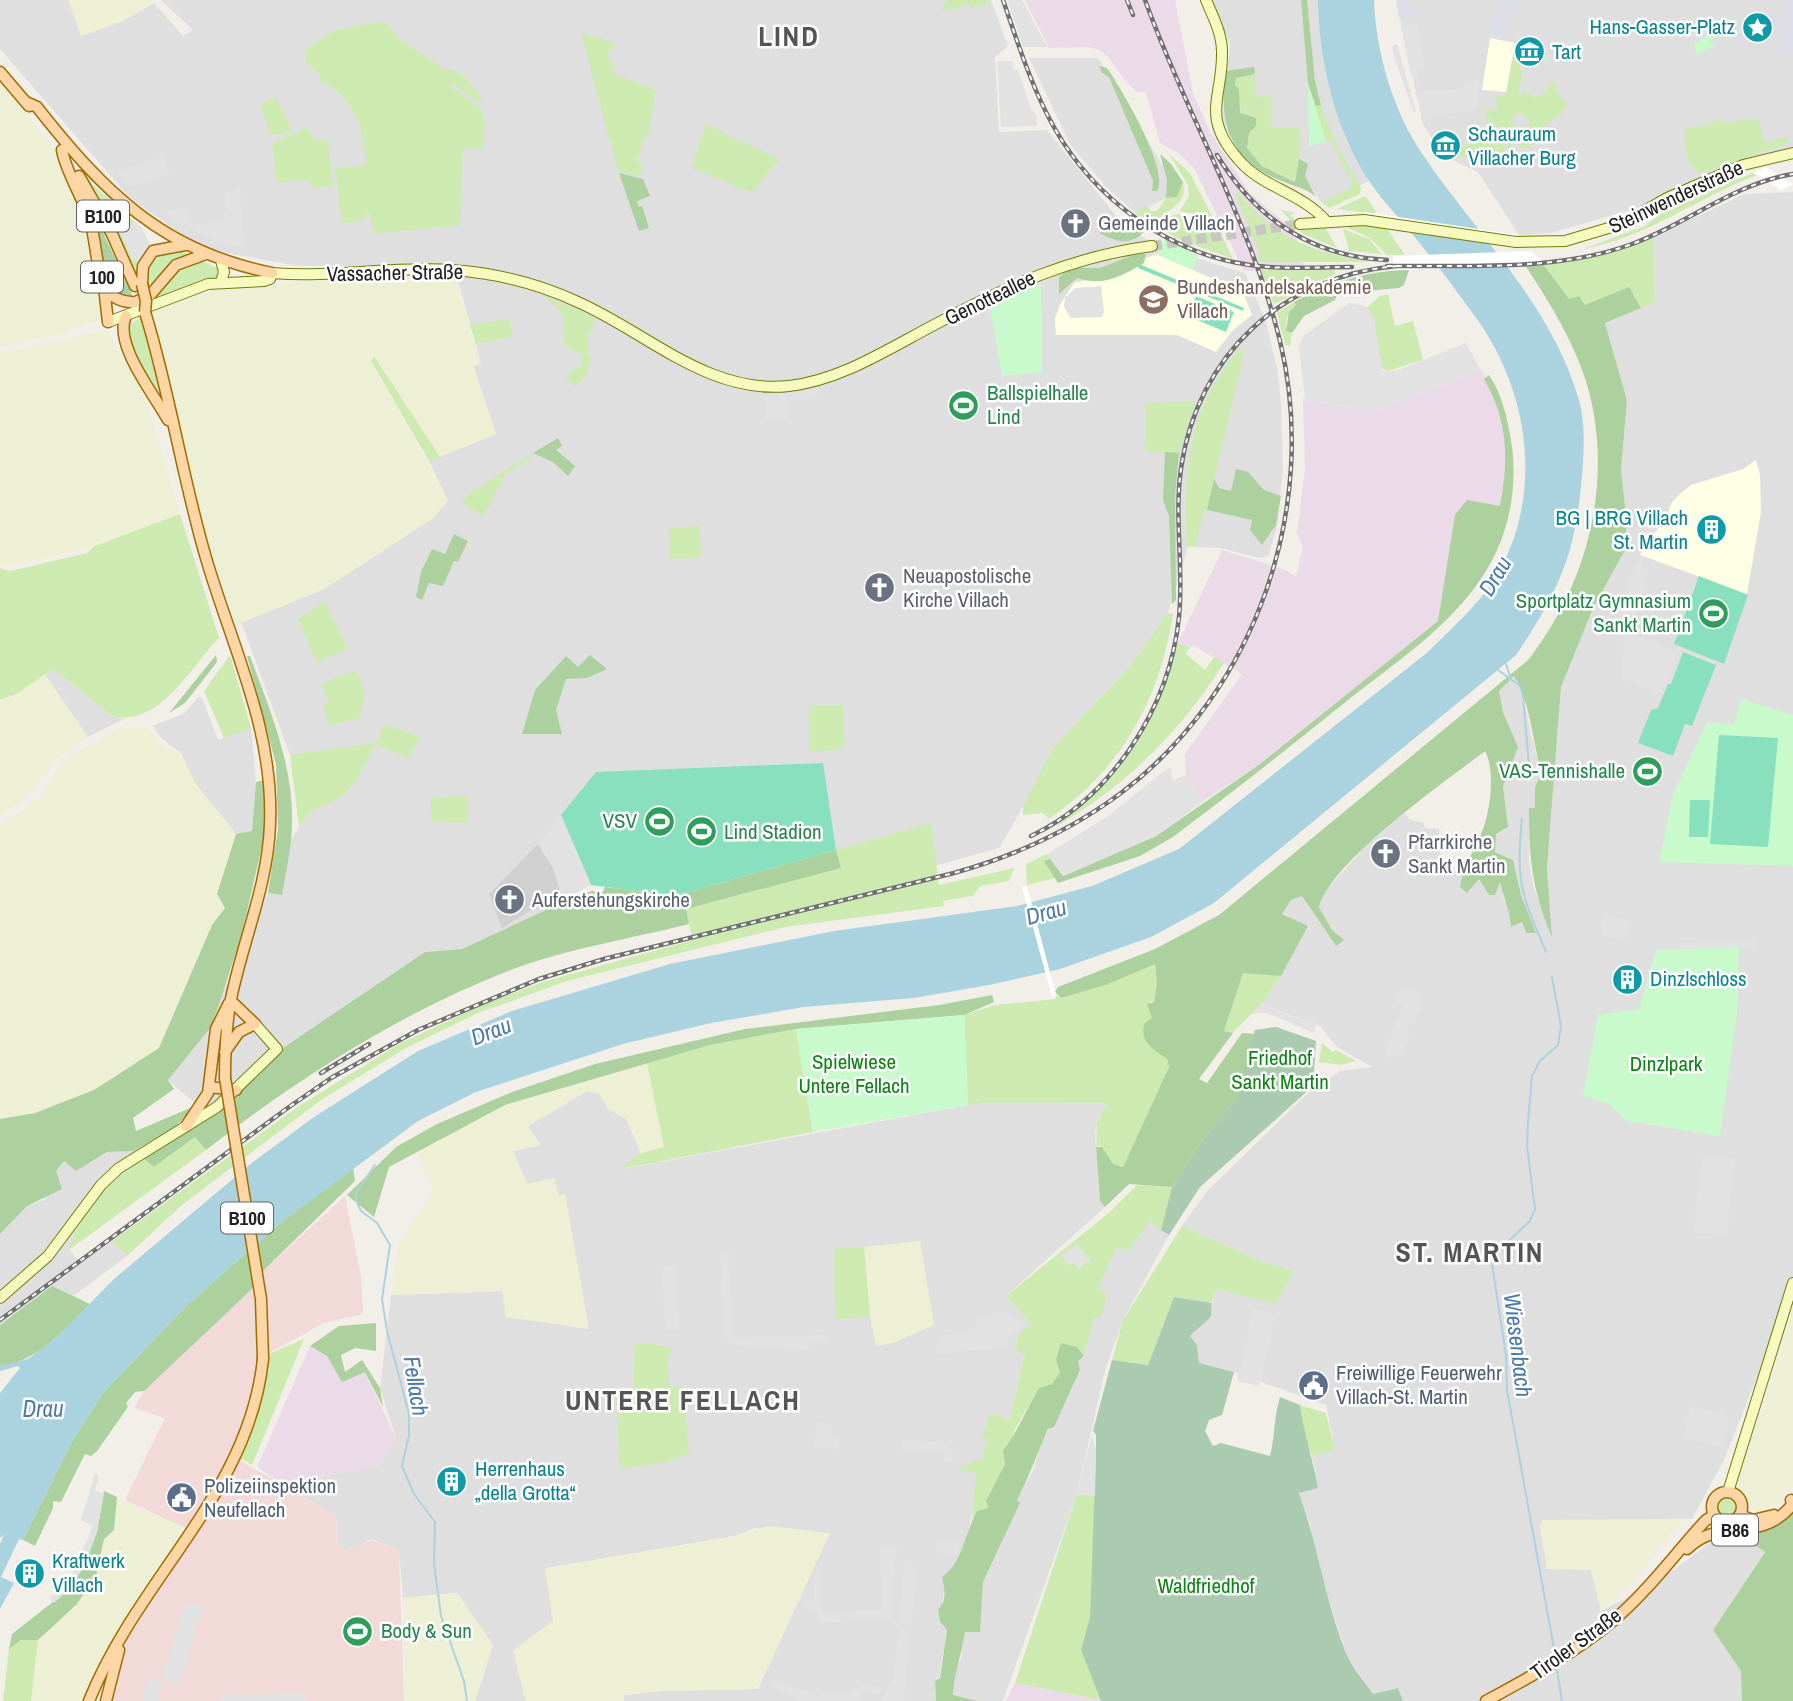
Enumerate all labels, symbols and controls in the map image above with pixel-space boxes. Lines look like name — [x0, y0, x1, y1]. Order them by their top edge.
place icon: Hans-Gasser-Platz — [1741, 10, 1775, 44]
place label: Hans-Gasser-Platz — [1590, 12, 1735, 41]
district label: LIND — [758, 17, 820, 55]
museum icon: Tart — [1512, 35, 1546, 69]
place label: Tart — [1552, 37, 1581, 66]
place label: Schauraum Villacher Burg — [1468, 119, 1576, 172]
museum icon: Schauraum Villacher Burg — [1428, 129, 1462, 163]
street label: Steinwenderstraße — [1604, 153, 1748, 240]
road number: B100 — [77, 200, 129, 232]
church icon: Gemeinde Villach — [1058, 206, 1092, 240]
place label: Gemeinde Villach — [1098, 208, 1235, 237]
street label: Vassacher Straße — [326, 257, 464, 288]
road number: 100 — [81, 262, 123, 292]
street label: Genotteallee — [940, 263, 1040, 332]
place label: Bundeshandelsakademie Villach — [1177, 272, 1371, 325]
school or university icon: Bundeshandelsakademie Villach — [1137, 282, 1171, 316]
place label: Ballspielhalle Lind — [987, 378, 1088, 431]
sports icon: Ballspielhalle Lind — [947, 388, 981, 422]
place label: BG | BRG Villach St. Martin — [1556, 503, 1688, 556]
building icon: BG | BRG Villach St. Martin — [1694, 513, 1728, 547]
water label: Drau — [1471, 550, 1518, 601]
place label: Neuapostolische Kirche Villach — [903, 561, 1031, 614]
church icon: Neuapostolische Kirche Villach — [863, 571, 897, 605]
place label: Sportplatz Gymnasium Sankt Martin — [1516, 586, 1691, 639]
sports icon: Sportplatz Gymnasium Sankt Martin — [1697, 596, 1731, 630]
sports icon: VAS-Tennishalle — [1631, 754, 1665, 788]
place label: VAS-Tennishalle — [1499, 756, 1625, 785]
sports icon: VSV — [643, 804, 677, 838]
place label: VSV — [603, 806, 638, 835]
sports icon: Lind Stadion — [684, 815, 718, 849]
place label: Lind Stadion — [724, 817, 822, 846]
place label: Pfarrkirche Sankt Martin — [1408, 827, 1506, 880]
church icon: Pfarrkirche Sankt Martin — [1368, 837, 1402, 871]
church icon: Auferstehungskirche — [492, 883, 526, 917]
place label: Auferstehungskirche — [531, 885, 690, 914]
water label: Drau — [1022, 891, 1070, 932]
building icon: Dinzlschloss — [1610, 962, 1644, 996]
place label: Dinzlschloss — [1650, 964, 1747, 993]
water label: Drau — [466, 1009, 515, 1052]
park label: Friedhof Sankt Martin — [1231, 1043, 1329, 1096]
park label: Spielwiese Untere Fellach — [798, 1047, 910, 1100]
park label: Dinzlpark — [1630, 1049, 1703, 1078]
road number: B100 — [221, 1202, 273, 1234]
district label: ST. MARTIN — [1396, 1233, 1544, 1271]
water label: Wiesenbach — [1497, 1291, 1540, 1399]
water label: Fellach — [396, 1354, 437, 1418]
place label: Freiwillige Feuerwehr Villach-St. Martin — [1336, 1358, 1502, 1411]
public building icon: Freiwillige Feuerwehr Villach-St. Martin — [1296, 1368, 1330, 1402]
district label: UNTERE FELLACH — [565, 1381, 801, 1419]
water label: Drau — [23, 1393, 63, 1424]
place label: Herrenhaus „della Grotta“ — [475, 1454, 576, 1507]
building icon: Herrenhaus „della Grotta“ — [435, 1464, 469, 1498]
place label: Polizeiinspektion Neufellach — [204, 1471, 336, 1524]
public building icon: Polizeiinspektion Neufellach — [164, 1481, 198, 1515]
road number: B86 — [1712, 1514, 1758, 1546]
place label: Kraftwerk Villach — [52, 1546, 125, 1599]
building icon: Kraftwerk Villach — [12, 1556, 46, 1590]
park label: Waldfriedhof — [1158, 1571, 1255, 1600]
street label: Tiroler Straße — [1524, 1601, 1627, 1686]
sports icon: Body & Sun — [341, 1614, 375, 1648]
place label: Body & Sun — [381, 1616, 472, 1645]

